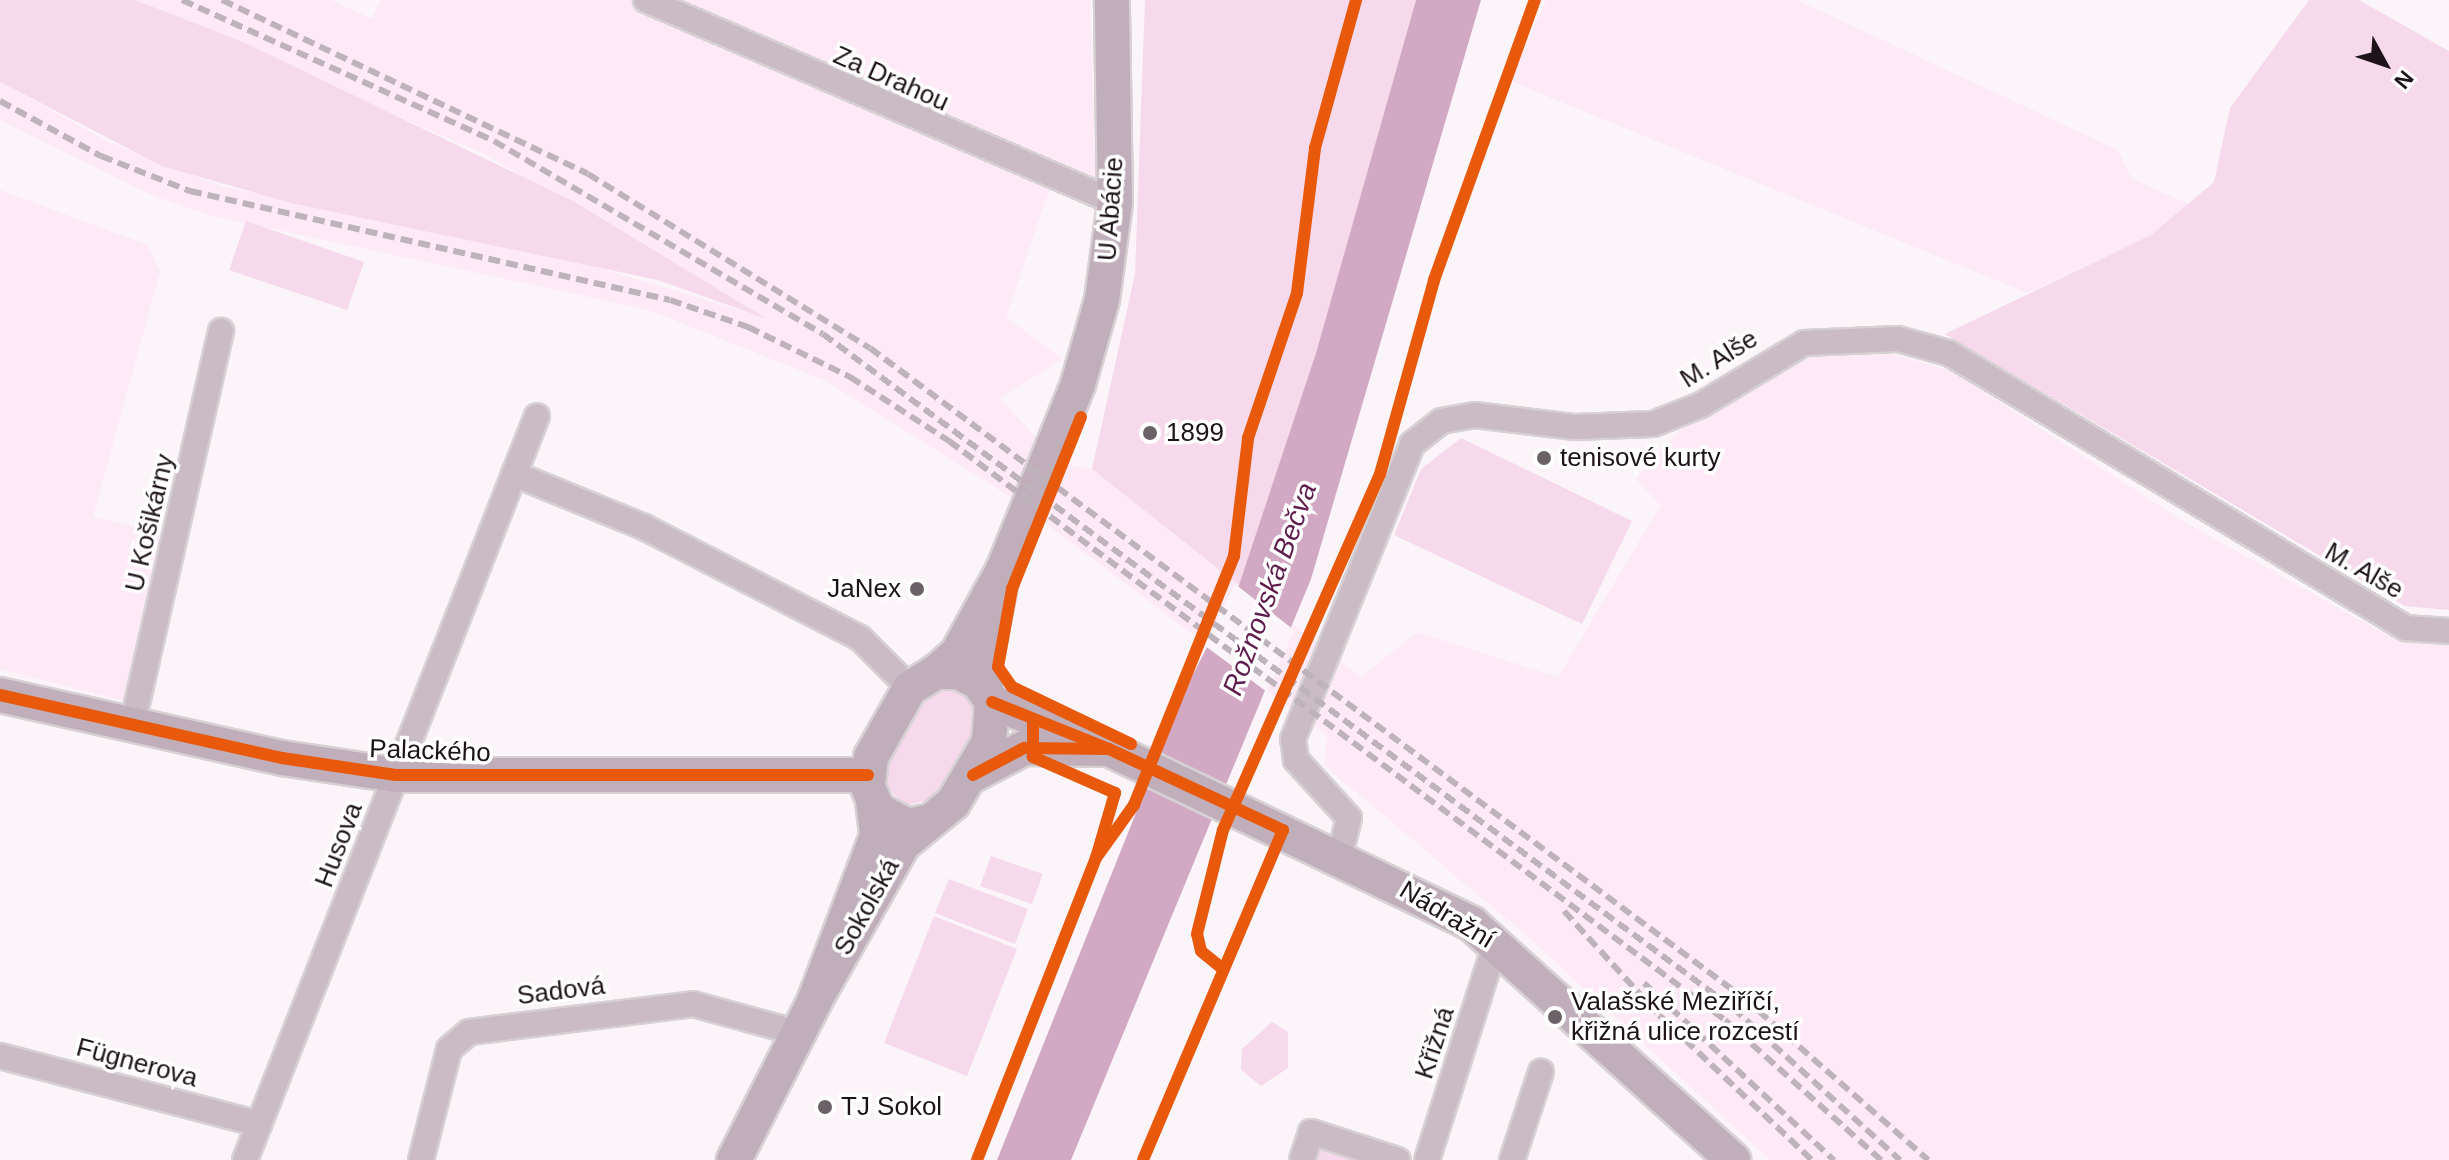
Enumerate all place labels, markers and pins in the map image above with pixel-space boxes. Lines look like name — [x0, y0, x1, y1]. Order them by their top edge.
place label: 1899 — [1166, 417, 1224, 449]
marker: 1899 — [1141, 424, 1159, 442]
place label: tenisové kurty — [1560, 442, 1720, 474]
marker: tenisové kurty — [1535, 449, 1553, 467]
place label: JaNex — [827, 573, 901, 605]
marker: JaNex — [908, 580, 926, 598]
place label: Valašské Meziříčí, křižná ulice rozcestí — [1571, 986, 1799, 1048]
marker: Valašské Meziříčí, křižná ulice rozcestí — [1546, 1008, 1564, 1026]
place label: TJ Sokol — [841, 1091, 942, 1123]
marker: TJ Sokol — [816, 1098, 834, 1116]

